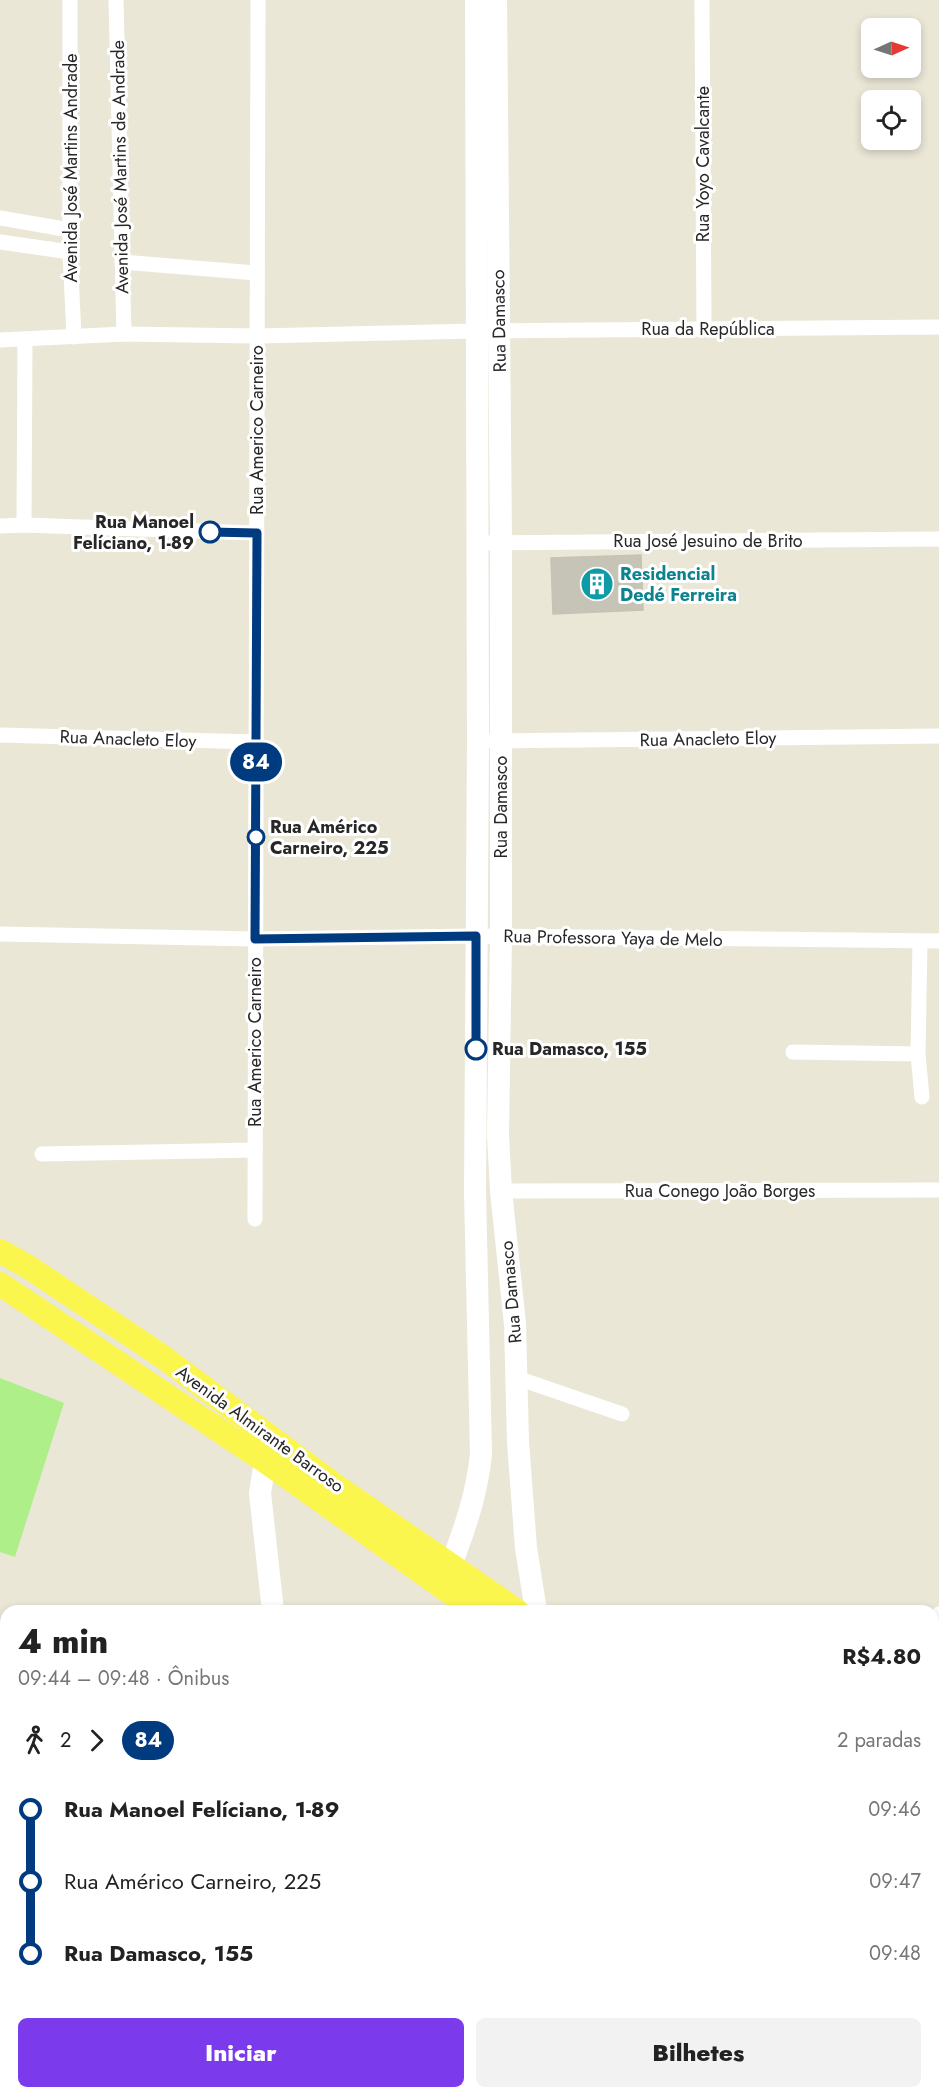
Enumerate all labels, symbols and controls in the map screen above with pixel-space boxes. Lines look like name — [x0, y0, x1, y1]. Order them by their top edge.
north arrow — [861, 18, 921, 78]
map controls — [861, 18, 921, 150]
street label: Avenida José Martins de Andrade — [105, 40, 135, 294]
street label: Avenida José Martins Andrade — [58, 54, 84, 282]
street label: Rua Yoyo Cavalcante — [690, 86, 716, 242]
button: locate — [861, 90, 921, 150]
street label: Rua Damasco — [485, 269, 513, 373]
street label: Rua da República — [641, 316, 775, 342]
street label: Rua Americo Carneiro — [244, 345, 270, 515]
place label: Rua Manoel Felíciano, 1-89 — [73, 509, 194, 556]
marker: Rua Manoel Felíciano, 1-89 — [199, 521, 221, 543]
street label: Rua José Jesuino de Brito — [613, 528, 803, 554]
place label: Residencial Dedé Ferreira — [620, 561, 737, 608]
building icon: Residencial Dedé Ferreira — [579, 566, 615, 602]
street label: Rua Anacleto Eloy — [59, 724, 197, 754]
street label: Rua Anacleto Eloy — [639, 725, 777, 753]
line badge: 84 — [229, 742, 283, 782]
text: 84 — [242, 747, 270, 777]
street label: Rua Damasco — [488, 755, 514, 858]
place label: Rua Américo Carneiro, 225 — [270, 814, 389, 861]
marker: Rua Américo Carneiro, 225 — [247, 828, 265, 846]
street label: Rua Professora Yaya de Melo — [503, 923, 723, 953]
street label: Rua Americo Carneiro — [242, 957, 268, 1127]
place label: Rua Damasco, 155 — [492, 1036, 647, 1062]
marker: Rua Damasco, 155 — [465, 1038, 487, 1060]
street label: Rua Conego João Borges — [625, 1178, 815, 1204]
street label: Rua Damasco — [494, 1239, 528, 1344]
street label: Avenida Almirante Barroso — [171, 1359, 350, 1499]
text: 4 min — [18, 1618, 108, 1665]
text: R$4.80 — [842, 1640, 921, 1672]
text: 09:44 – 09:48 · Ônibus — [18, 1664, 229, 1693]
icon: walk — [18, 1724, 51, 1757]
icon: forward — [80, 1724, 113, 1757]
text: 84 — [134, 1725, 162, 1755]
text: 2 — [60, 1726, 71, 1755]
text: 2 paradas — [837, 1726, 921, 1755]
text: Rua Manoel Felíciano, 1-89 — [64, 1793, 339, 1825]
text: 09:46 — [868, 1795, 921, 1824]
text: Rua Américo Carneiro, 225 — [64, 1865, 321, 1897]
text: 09:47 — [869, 1867, 921, 1896]
text: Rua Damasco, 155 — [64, 1937, 253, 1969]
text: 09:48 — [869, 1939, 921, 1968]
button: Iniciar — [18, 2018, 464, 2087]
button: Bilhetes — [476, 2018, 921, 2087]

